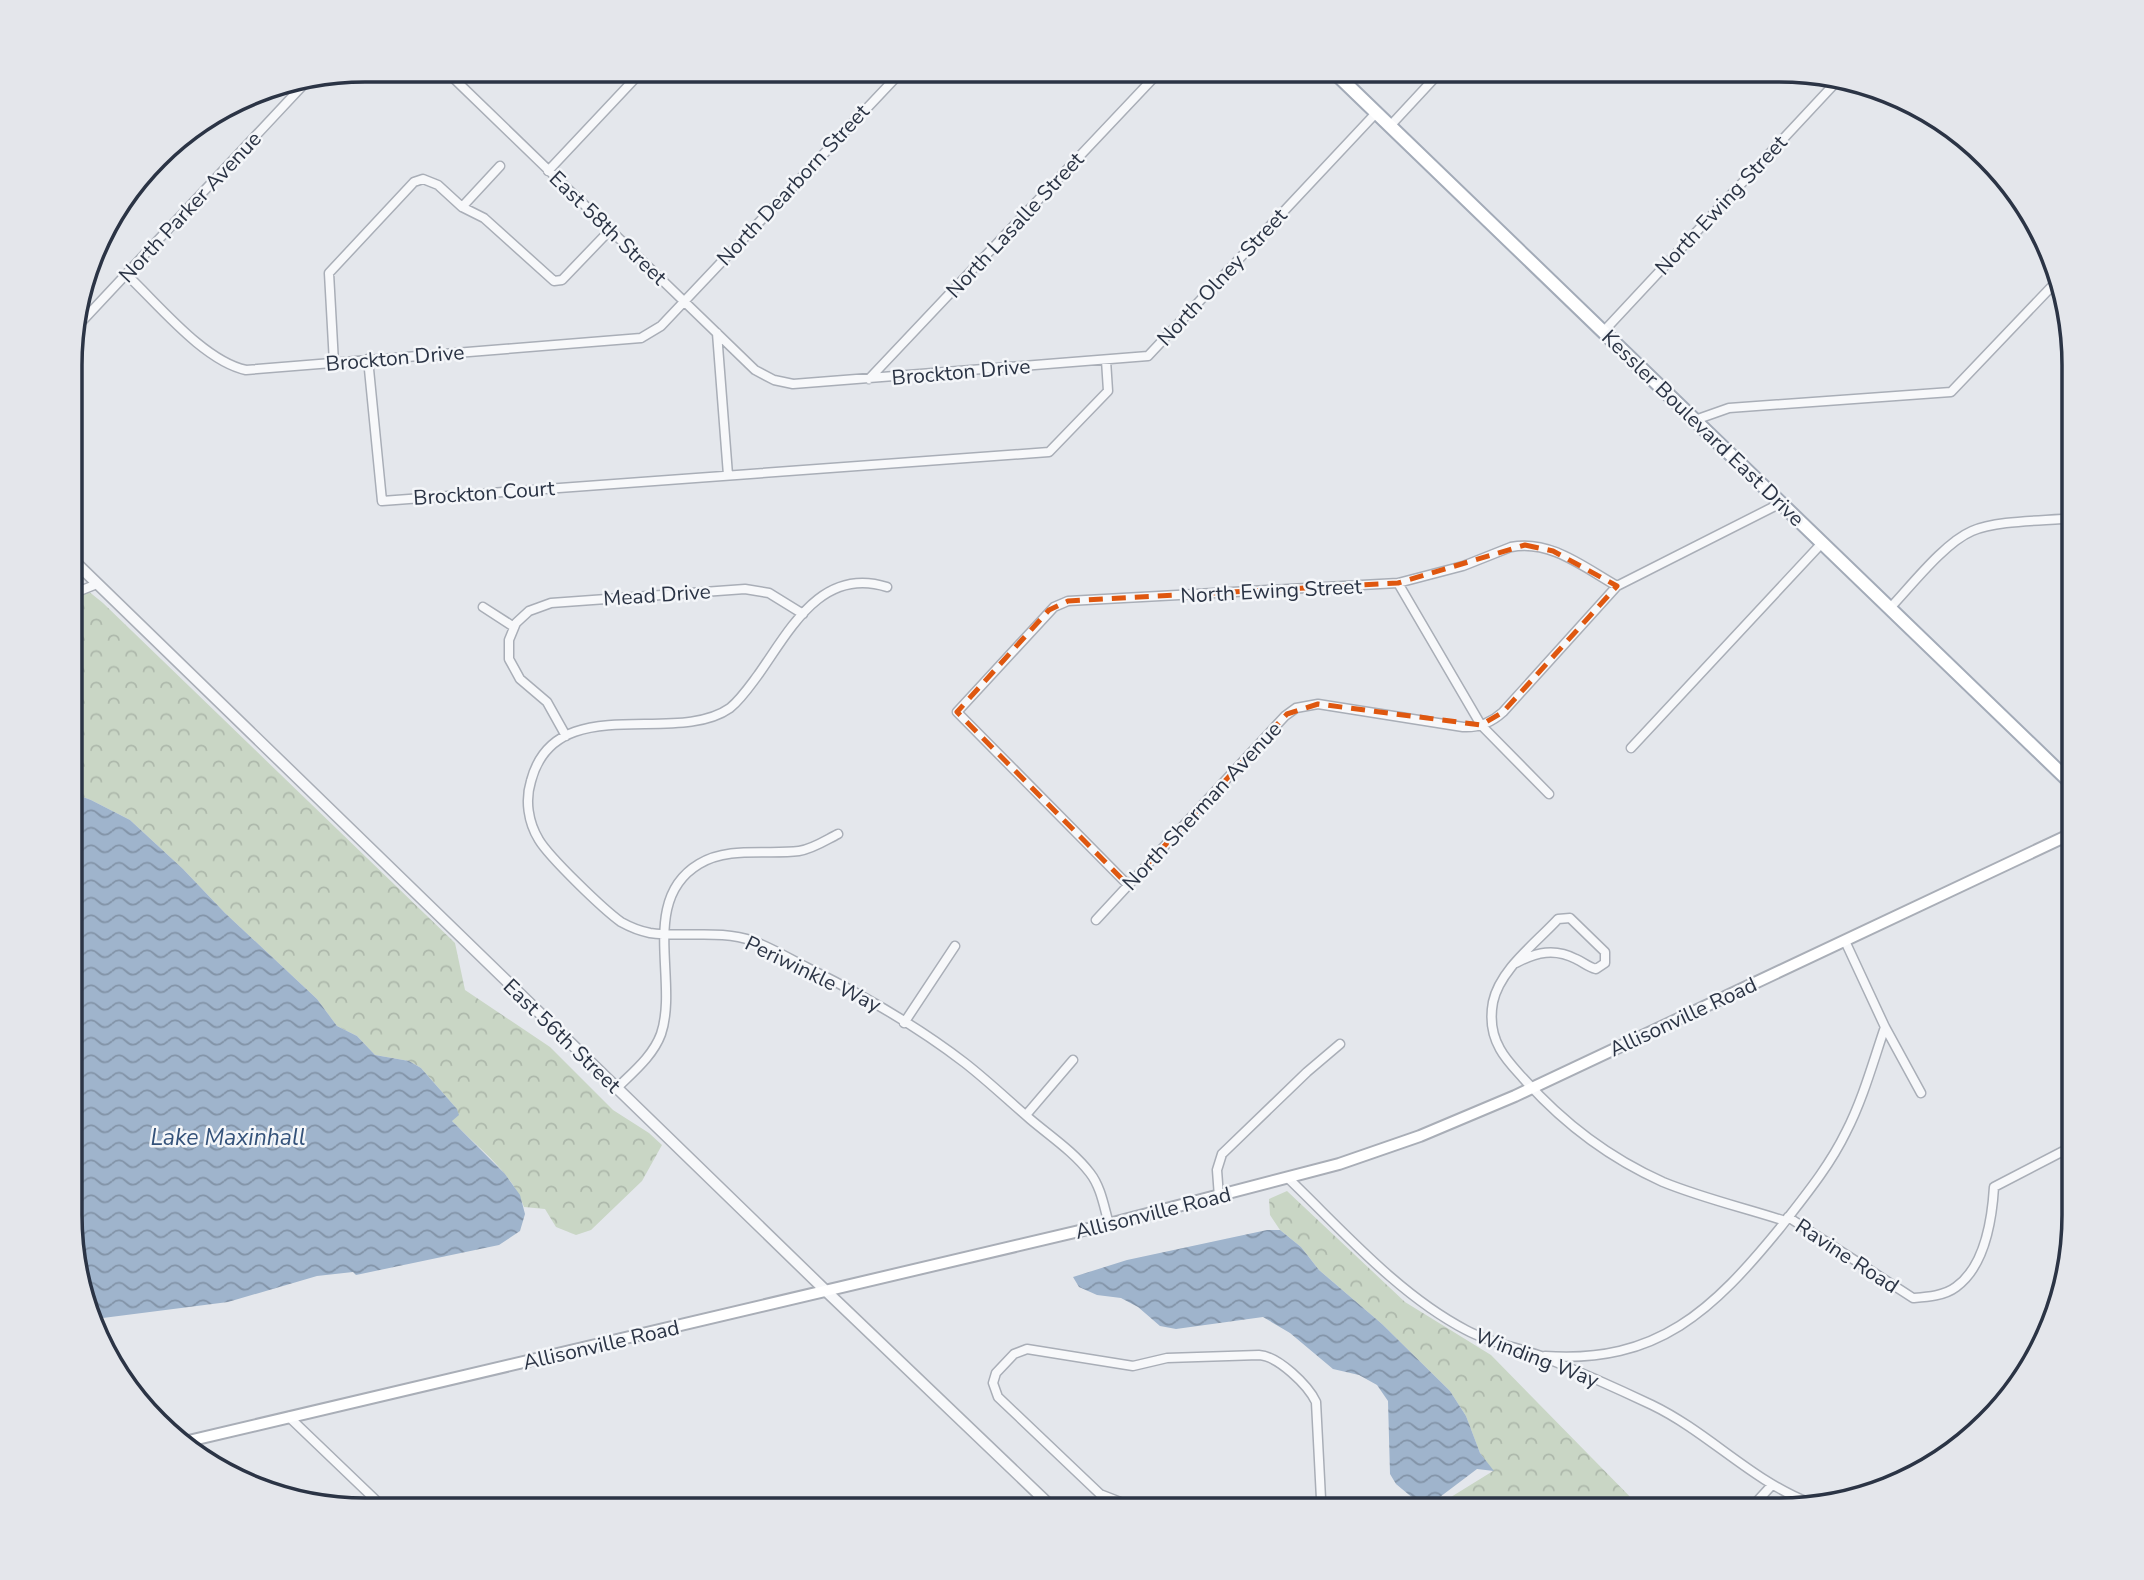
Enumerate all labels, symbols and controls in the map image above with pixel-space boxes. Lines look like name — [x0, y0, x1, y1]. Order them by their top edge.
street label: North Dearborn Street — [711, 98, 876, 272]
street label: North Parker Avenue — [113, 125, 267, 289]
street label: North Ewing Street — [1649, 129, 1794, 281]
street label: North Lasalle Street — [940, 146, 1090, 304]
street label: East 58th Street — [543, 165, 673, 292]
street label: North Olney Street — [1151, 202, 1294, 352]
street label: Kessler Boulevard East Drive — [1596, 324, 1810, 532]
street label: Brockton Drive — [324, 338, 466, 378]
street label: Brockton Drive — [890, 352, 1032, 392]
street label: Brockton Court — [412, 474, 556, 512]
street label: North Ewing Street — [1180, 572, 1363, 610]
street label: Mead Drive — [602, 577, 712, 613]
street label: North Sherman Avenue — [1116, 715, 1288, 897]
street label: Periwinkle Way — [740, 929, 886, 1019]
street label: Allisonville Road — [1605, 971, 1761, 1063]
street label: East 56th Street — [497, 973, 627, 1100]
water label: Lake Maxinhall — [150, 1122, 306, 1153]
street label: Allisonville Road — [1072, 1180, 1234, 1246]
street label: Ravine Road — [1790, 1212, 1904, 1300]
street label: Allisonville Road — [520, 1313, 682, 1377]
street label: Winding Way — [1471, 1322, 1603, 1395]

